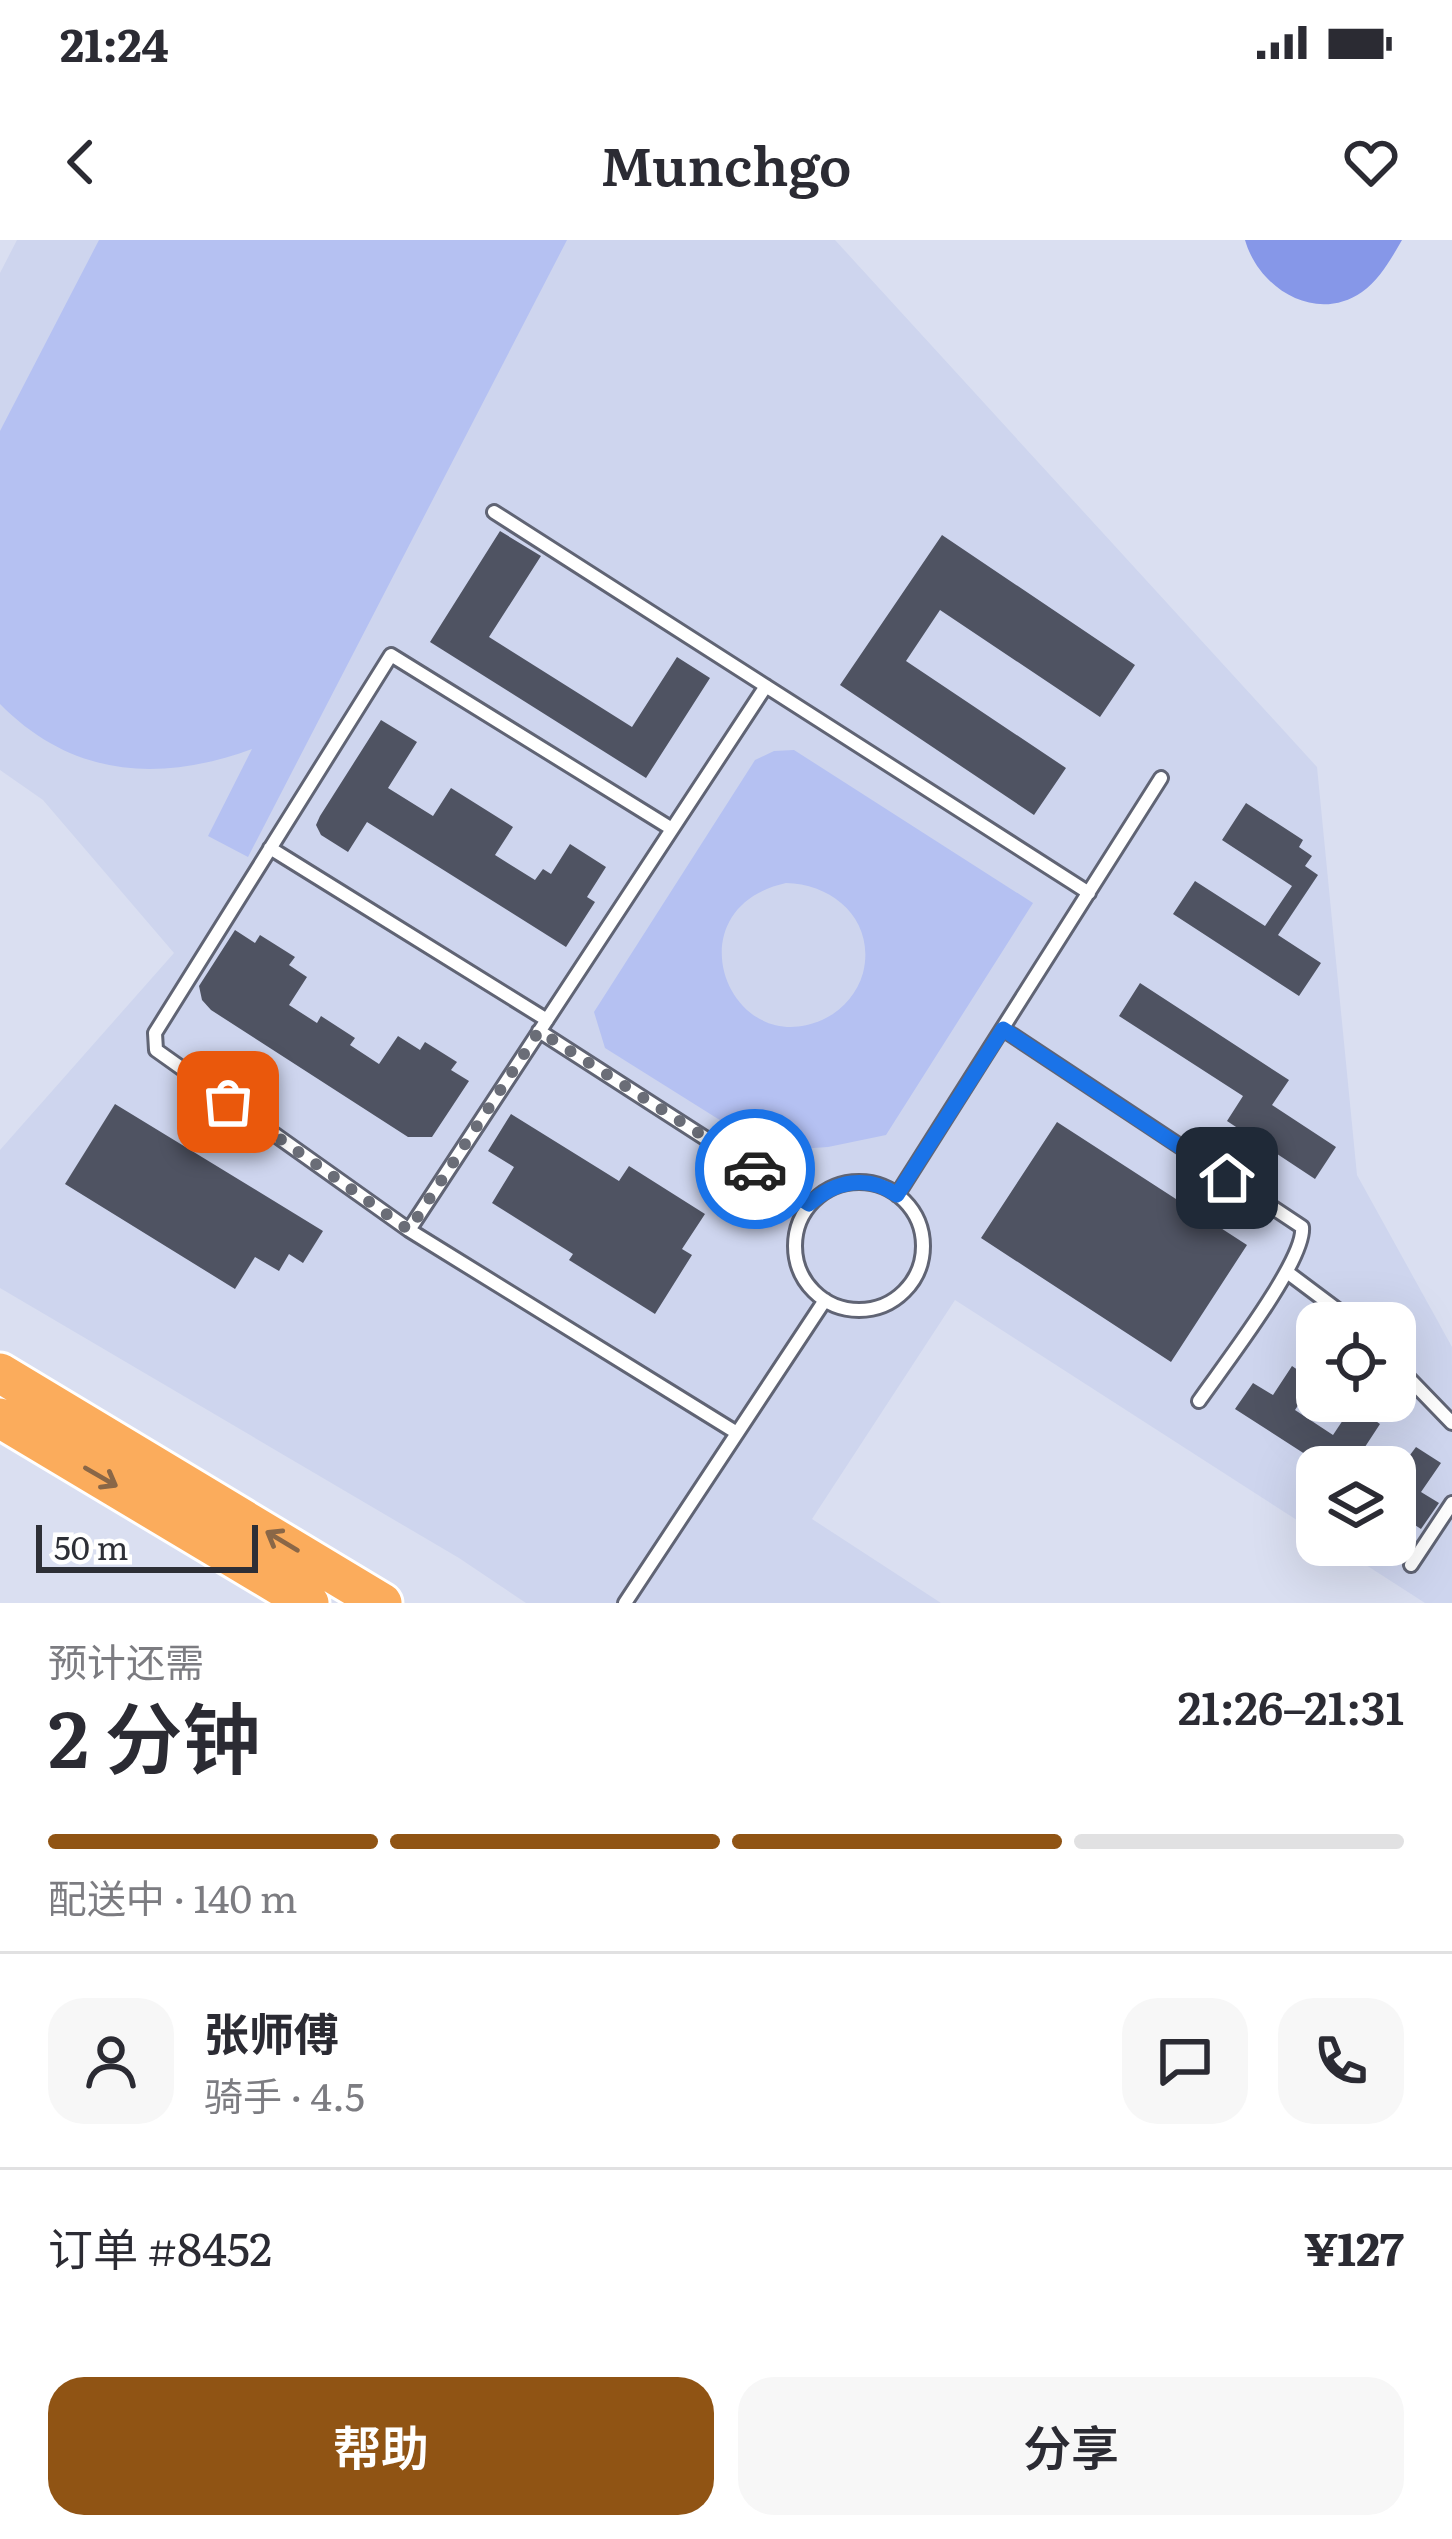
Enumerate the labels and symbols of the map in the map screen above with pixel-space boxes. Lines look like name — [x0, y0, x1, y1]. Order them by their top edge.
pin — [177, 1051, 279, 1153]
courier — [695, 1109, 815, 1229]
pin — [1176, 1127, 1278, 1229]
one-way arrow — [83, 1465, 117, 1489]
scale bar — [36, 1519, 258, 1572]
one-way arrow — [266, 1529, 300, 1553]

